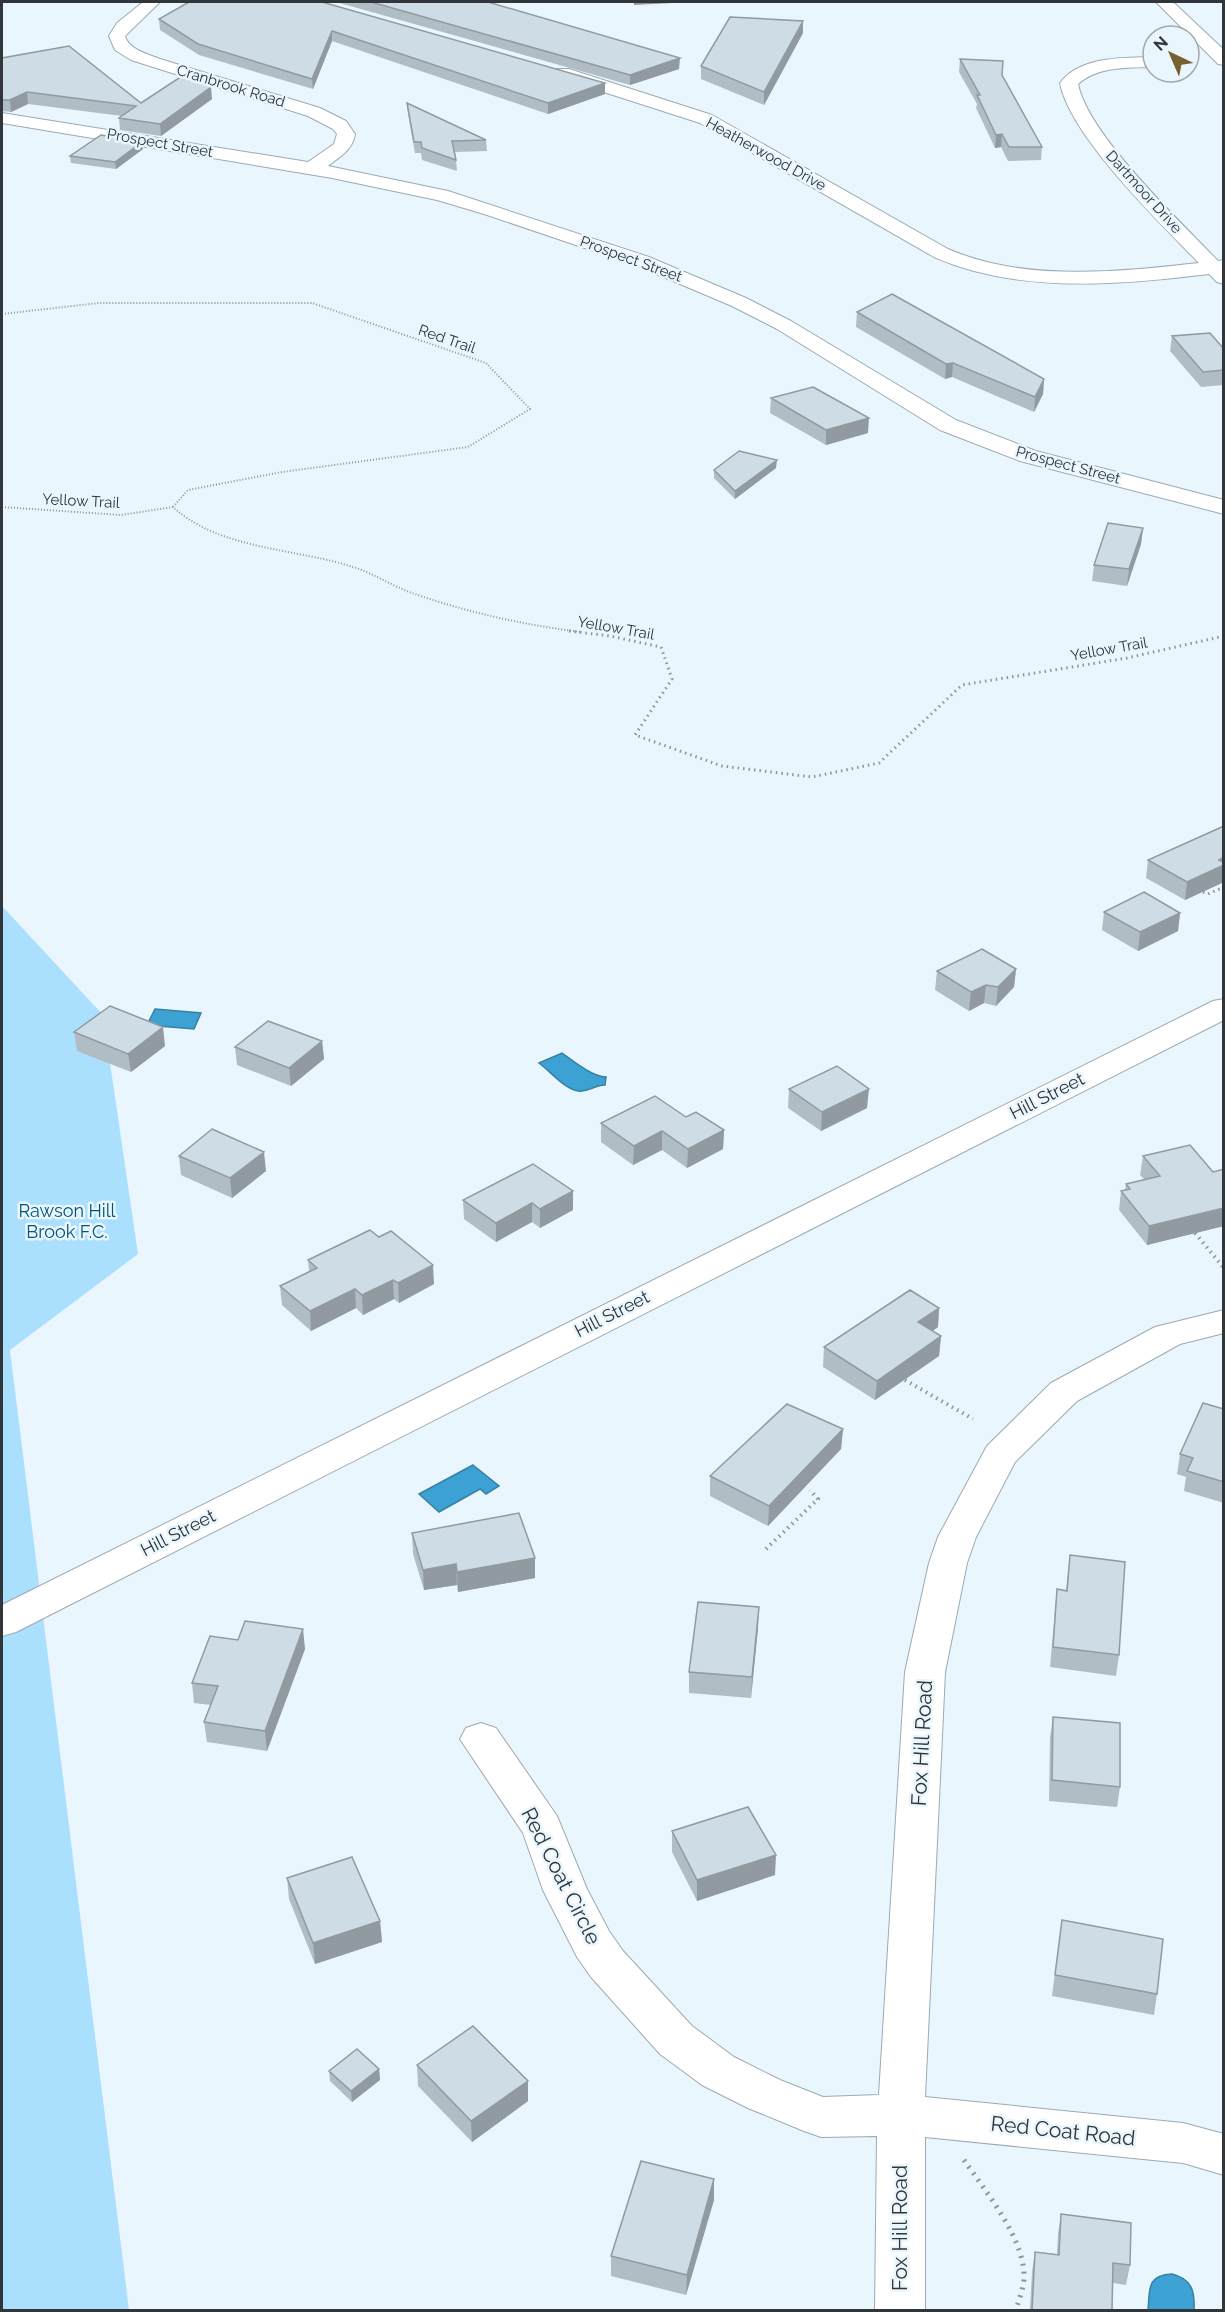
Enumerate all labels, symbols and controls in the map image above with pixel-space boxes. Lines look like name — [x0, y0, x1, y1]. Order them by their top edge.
north arrow — [1141, 24, 1201, 84]
text: N — [1150, 32, 1172, 55]
street label: Cranbrook Road — [175, 61, 287, 111]
street label: Heatherwood Drive — [703, 114, 829, 195]
street label: Prospect Street — [106, 125, 214, 161]
street label: Dartmoor Drive — [1102, 147, 1186, 237]
street label: Prospect Street — [578, 232, 684, 286]
street label: Red Trail — [416, 321, 479, 358]
street label: Prospect Street — [1014, 442, 1122, 488]
street label: Yellow Trail — [42, 490, 121, 512]
street label: Yellow Trail — [576, 612, 657, 644]
street label: Yellow Trail — [1069, 633, 1150, 665]
street label: Hill Street — [1006, 1068, 1088, 1123]
park label: Rawson Hill Brook F.C. — [18, 1200, 116, 1242]
street label: Hill Street — [571, 1286, 653, 1341]
street label: Hill Street — [137, 1505, 219, 1560]
street label: Fox Hill Road — [906, 1679, 937, 1807]
street label: Red Coat Circle — [516, 1803, 607, 1948]
street label: Red Coat Road — [990, 2110, 1137, 2151]
street label: Fox Hill Road — [887, 2165, 912, 2291]

